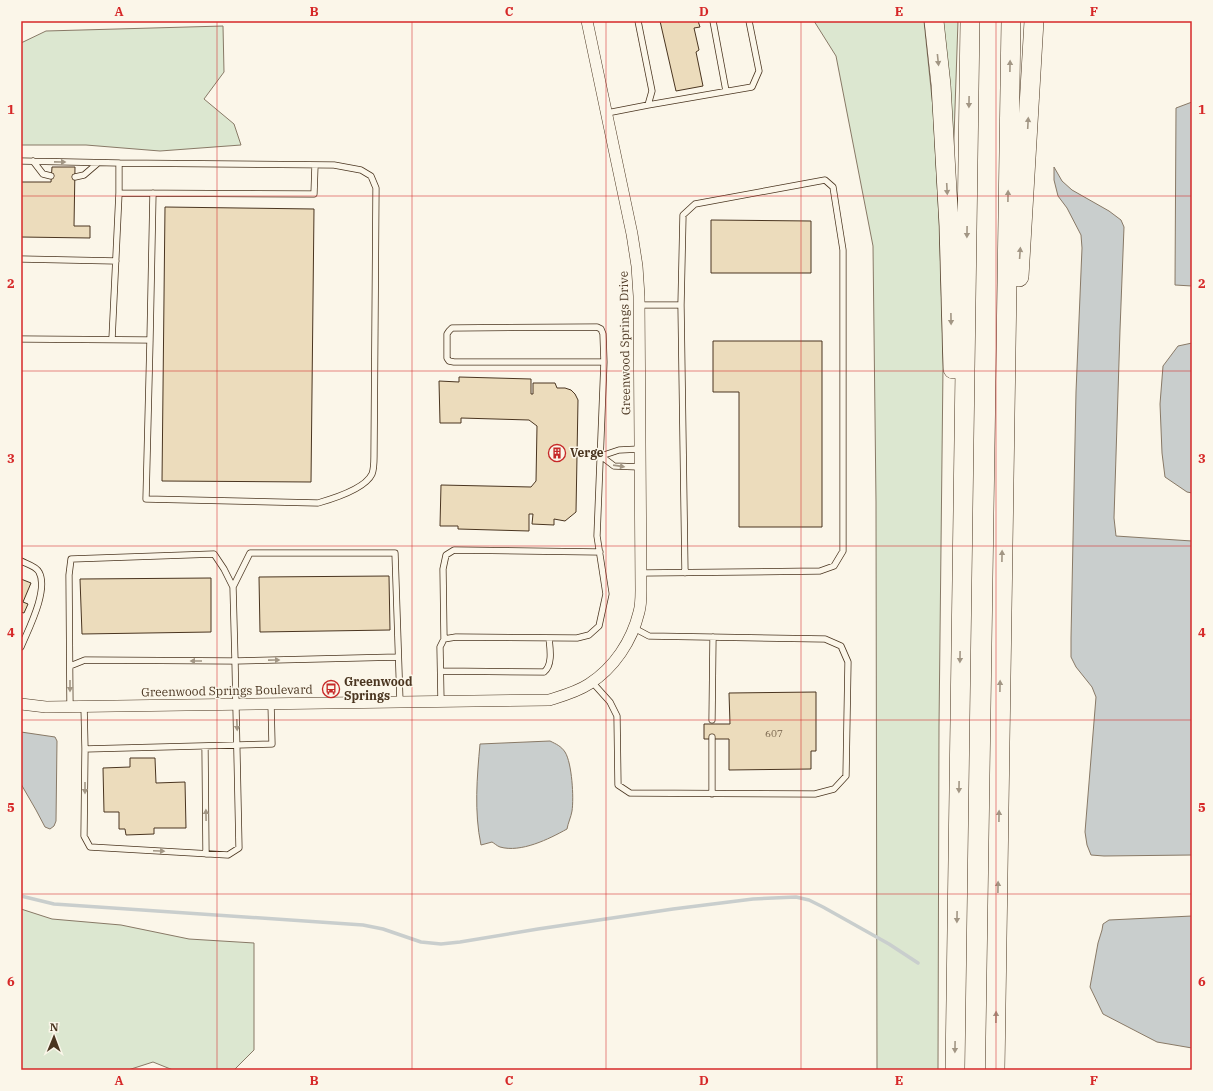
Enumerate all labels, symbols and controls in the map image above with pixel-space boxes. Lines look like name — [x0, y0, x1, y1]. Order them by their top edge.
text: A — [114, 3, 124, 20]
text: B — [309, 3, 319, 20]
text: C — [505, 3, 514, 20]
text: D — [699, 3, 709, 20]
text: E — [895, 3, 903, 20]
text: F — [1090, 3, 1098, 20]
one-way arrow — [935, 54, 941, 66]
one-way arrow — [1007, 59, 1013, 72]
one-way arrow — [966, 96, 972, 109]
text: 1 — [7, 101, 15, 118]
text: 1 — [1198, 101, 1206, 118]
one-way arrow — [1024, 117, 1031, 129]
one-way arrow — [54, 159, 67, 165]
one-way arrow — [943, 183, 950, 195]
one-way arrow — [1005, 189, 1011, 202]
one-way arrow — [964, 226, 970, 239]
one-way arrow — [1017, 247, 1024, 259]
street label: Greenwood Springs Drive — [616, 271, 633, 415]
text: 2 — [7, 275, 15, 292]
text: 2 — [1198, 275, 1206, 292]
one-way arrow — [948, 313, 954, 326]
building icon: Verge — [547, 443, 567, 463]
place label: Verge — [570, 445, 604, 460]
text: 3 — [7, 450, 15, 467]
text: 3 — [1198, 450, 1206, 467]
one-way arrow — [613, 463, 625, 469]
one-way arrow — [999, 549, 1005, 562]
text: 4 — [7, 624, 15, 641]
text: 4 — [1198, 624, 1206, 641]
one-way arrow — [957, 651, 963, 664]
one-way arrow — [268, 657, 281, 663]
one-way arrow — [189, 658, 202, 664]
place label: Greenwood Springs — [344, 674, 413, 703]
bus stop icon: Greenwood Springs — [321, 679, 341, 699]
one-way arrow — [997, 679, 1003, 692]
one-way arrow — [67, 680, 73, 693]
street label: Greenwood Springs Boulevard — [141, 682, 313, 699]
one-way arrow — [233, 719, 240, 731]
house number: 607 — [765, 727, 783, 740]
one-way arrow — [956, 781, 962, 794]
one-way arrow — [82, 782, 88, 795]
text: 5 — [7, 799, 15, 816]
text: 5 — [1198, 799, 1206, 816]
one-way arrow — [203, 808, 209, 821]
one-way arrow — [995, 810, 1002, 822]
one-way arrow — [153, 848, 165, 855]
one-way arrow — [994, 881, 1001, 893]
one-way arrow — [954, 911, 960, 924]
text: 6 — [7, 973, 15, 990]
text: 6 — [1198, 973, 1206, 990]
one-way arrow — [993, 1010, 999, 1023]
north arrow — [34, 1017, 74, 1057]
text: N — [50, 1020, 59, 1034]
one-way arrow — [952, 1041, 958, 1054]
text: A — [114, 1072, 124, 1089]
text: B — [309, 1072, 319, 1089]
text: C — [505, 1072, 514, 1089]
text: D — [699, 1072, 709, 1089]
text: E — [895, 1072, 903, 1089]
text: F — [1090, 1072, 1098, 1089]

